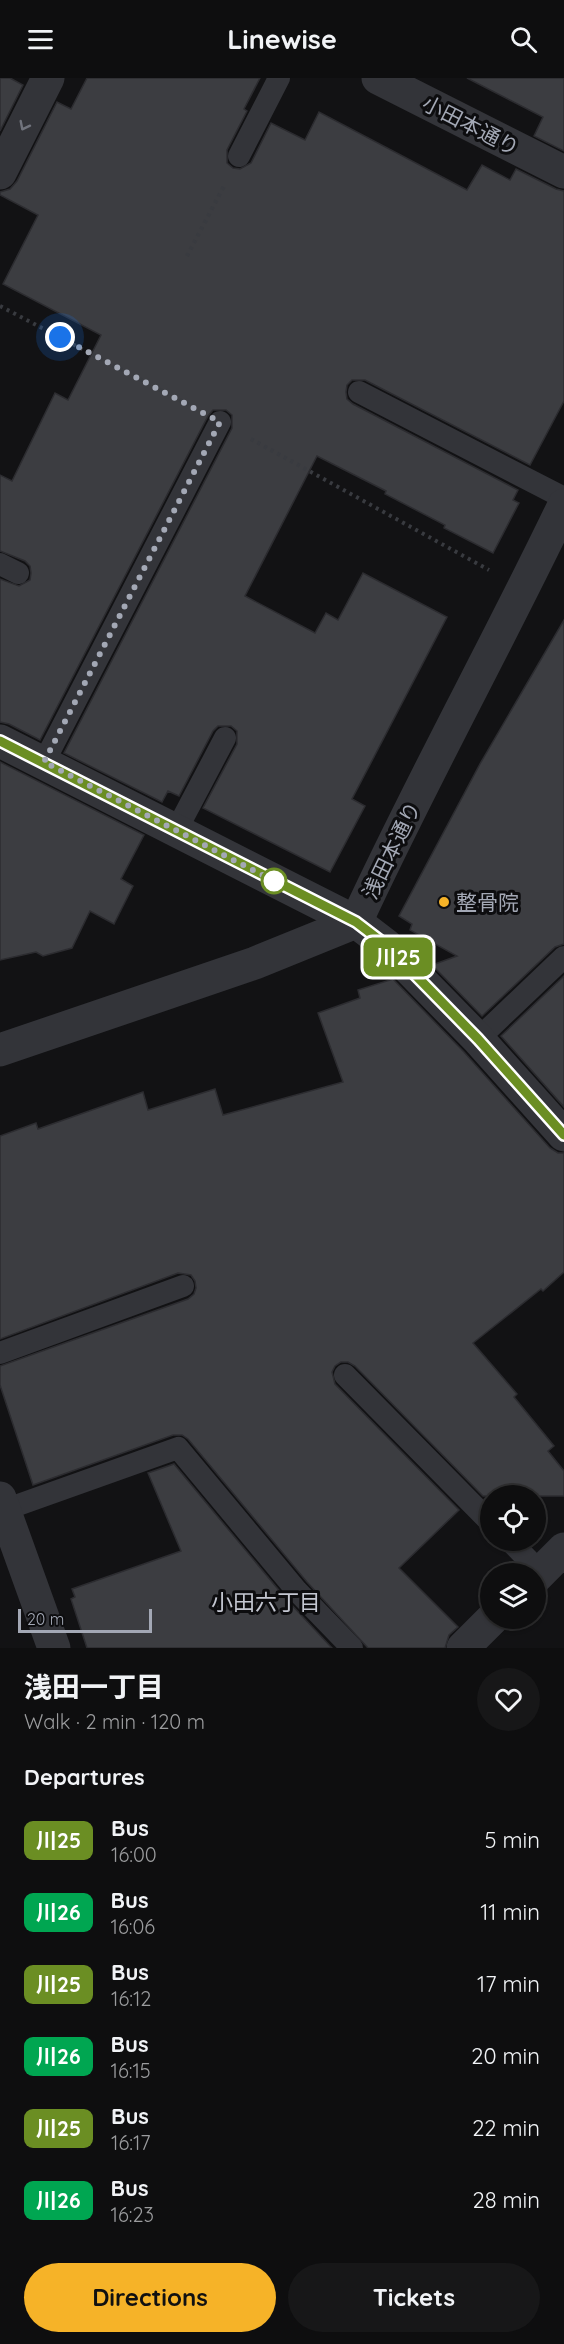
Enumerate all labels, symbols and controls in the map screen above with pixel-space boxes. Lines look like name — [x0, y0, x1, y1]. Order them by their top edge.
text: Linewise — [227, 22, 337, 56]
icon: menu — [24, 23, 57, 56]
icon: search — [507, 23, 540, 56]
street label: 小田本通り — [418, 90, 524, 160]
one-way arrow — [20, 119, 31, 130]
your location — [45, 322, 75, 352]
street label: 浅田本通り — [356, 797, 426, 903]
unlabelled marker — [261, 868, 287, 894]
place label: 整骨院 — [456, 889, 519, 915]
marker: 整骨院 — [437, 895, 451, 909]
line badge: 川25 — [364, 938, 432, 976]
text: 川25 — [375, 944, 421, 970]
map controls — [480, 1485, 546, 1629]
button: locate — [480, 1485, 546, 1551]
button: layers — [480, 1563, 546, 1629]
district label: 小田六丁目 — [211, 1588, 321, 1616]
scale bar — [18, 1606, 152, 1634]
text: 20 m — [27, 1609, 64, 1629]
button: heart — [477, 1668, 540, 1731]
text: 浅田一丁目 — [24, 1669, 164, 1704]
text: Walk · 2 min · 120 m — [24, 1709, 205, 1734]
text: Departures — [24, 1763, 145, 1791]
text: Bus — [111, 1814, 149, 1842]
text: 5 min — [485, 1826, 540, 1854]
text: 川25 — [36, 1827, 81, 1853]
text: 16:00 — [111, 1842, 157, 1867]
text: Bus — [111, 1886, 149, 1914]
text: 11 min — [480, 1898, 540, 1926]
text: 川26 — [36, 1899, 81, 1925]
text: 16:06 — [111, 1914, 155, 1939]
text: Bus — [111, 1958, 149, 1986]
text: 17 min — [477, 1970, 540, 1998]
text: 川25 — [36, 1971, 81, 1997]
text: 16:12 — [111, 1986, 151, 2011]
text: Bus — [111, 2030, 149, 2058]
text: 20 min — [471, 2042, 540, 2070]
text: 川26 — [36, 2043, 81, 2069]
text: 16:15 — [111, 2058, 151, 2083]
text: Bus — [111, 2102, 149, 2130]
text: 22 min — [472, 2114, 540, 2142]
text: 川25 — [36, 2115, 81, 2141]
text: 16:17 — [111, 2130, 151, 2155]
text: Bus — [111, 2174, 149, 2202]
text: 28 min — [472, 2186, 540, 2214]
text: 川26 — [36, 2187, 81, 2213]
text: 16:23 — [111, 2202, 154, 2227]
button: Directions — [24, 2263, 276, 2332]
button: Tickets — [288, 2263, 540, 2332]

